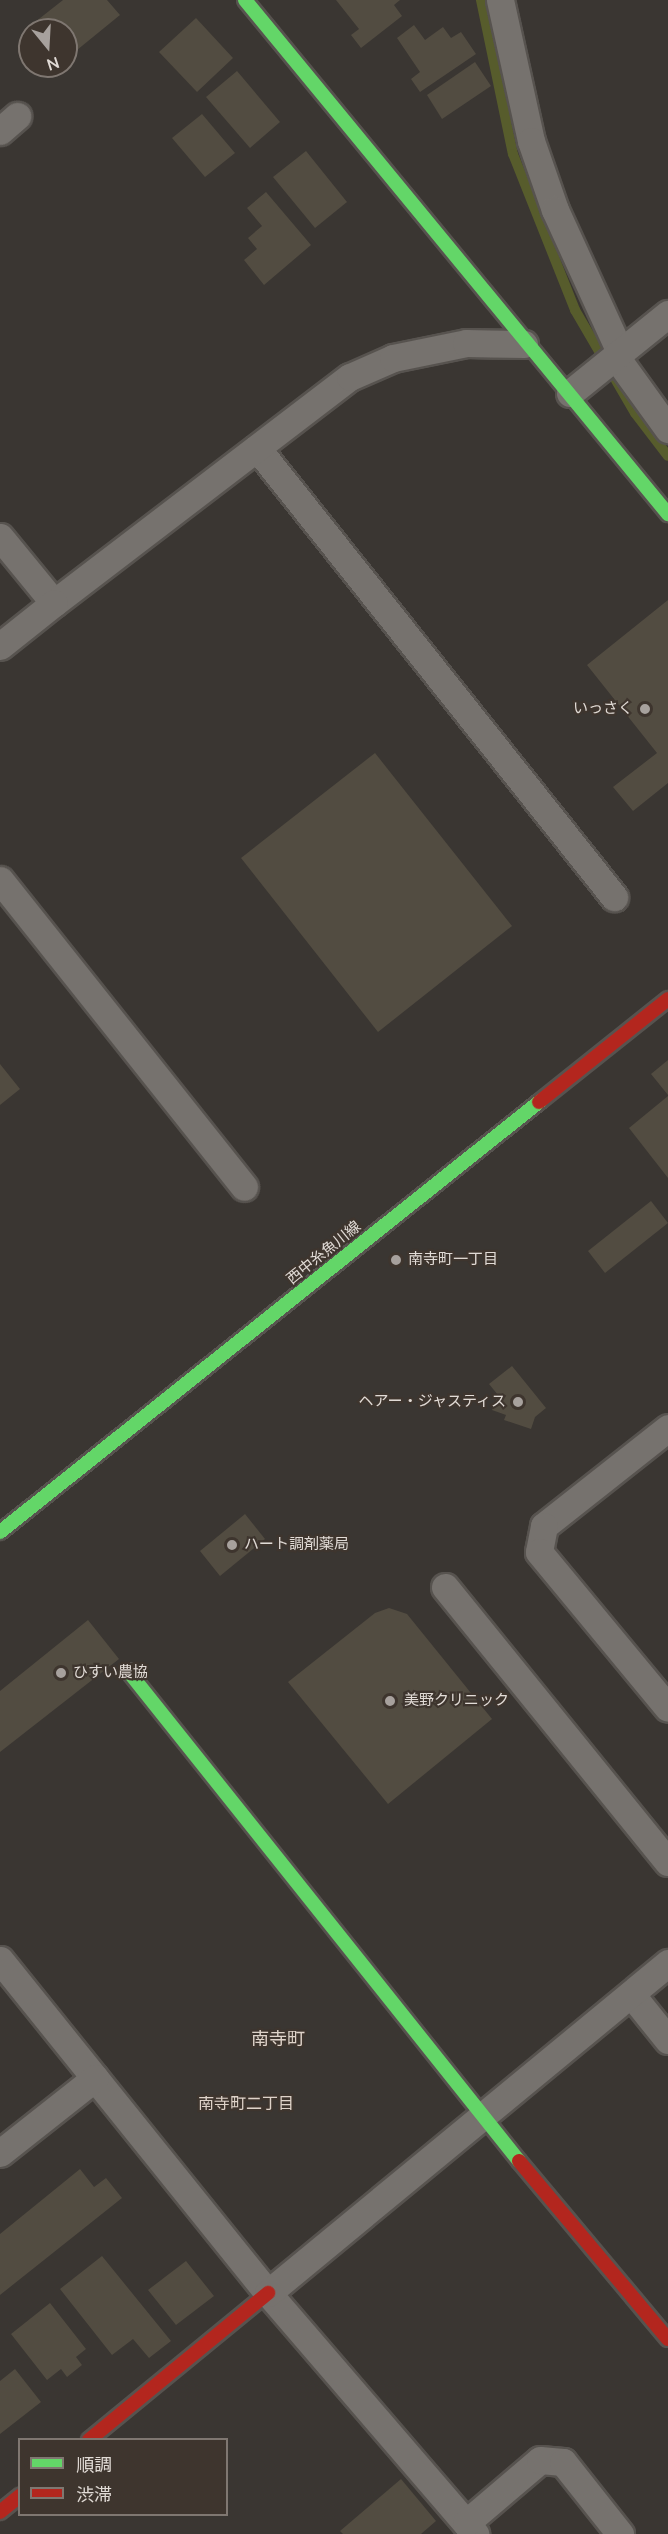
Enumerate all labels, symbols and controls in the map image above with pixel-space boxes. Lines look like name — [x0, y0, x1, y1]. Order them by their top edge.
north arrow — [18, 18, 78, 78]
text: N — [44, 51, 62, 76]
place label: いっさく — [573, 700, 633, 718]
marker: いっさく — [638, 702, 652, 716]
street label: 西中糸魚川線 — [283, 1218, 365, 1288]
place label: 南寺町一丁目 — [408, 1251, 498, 1269]
marker: 南寺町一丁目 — [389, 1253, 403, 1267]
place label: ヘアー・ジャスティス — [357, 1393, 506, 1411]
marker: ヘアー・ジャスティス — [511, 1395, 525, 1409]
place label: ハート調剤薬局 — [244, 1536, 349, 1554]
marker: ハート調剤薬局 — [225, 1538, 239, 1552]
place label: ひすい農協 — [73, 1664, 148, 1682]
marker: ひすい農協 — [54, 1666, 68, 1680]
marker: 美野クリニック — [381, 1692, 399, 1710]
place label: 美野クリニック — [404, 1692, 509, 1710]
district label: 南寺町 — [251, 2028, 305, 2050]
district label: 南寺町二丁目 — [198, 2094, 294, 2114]
legend — [18, 2438, 228, 2516]
text: 順調 — [76, 2453, 112, 2477]
text: 渋滞 — [76, 2483, 112, 2507]

